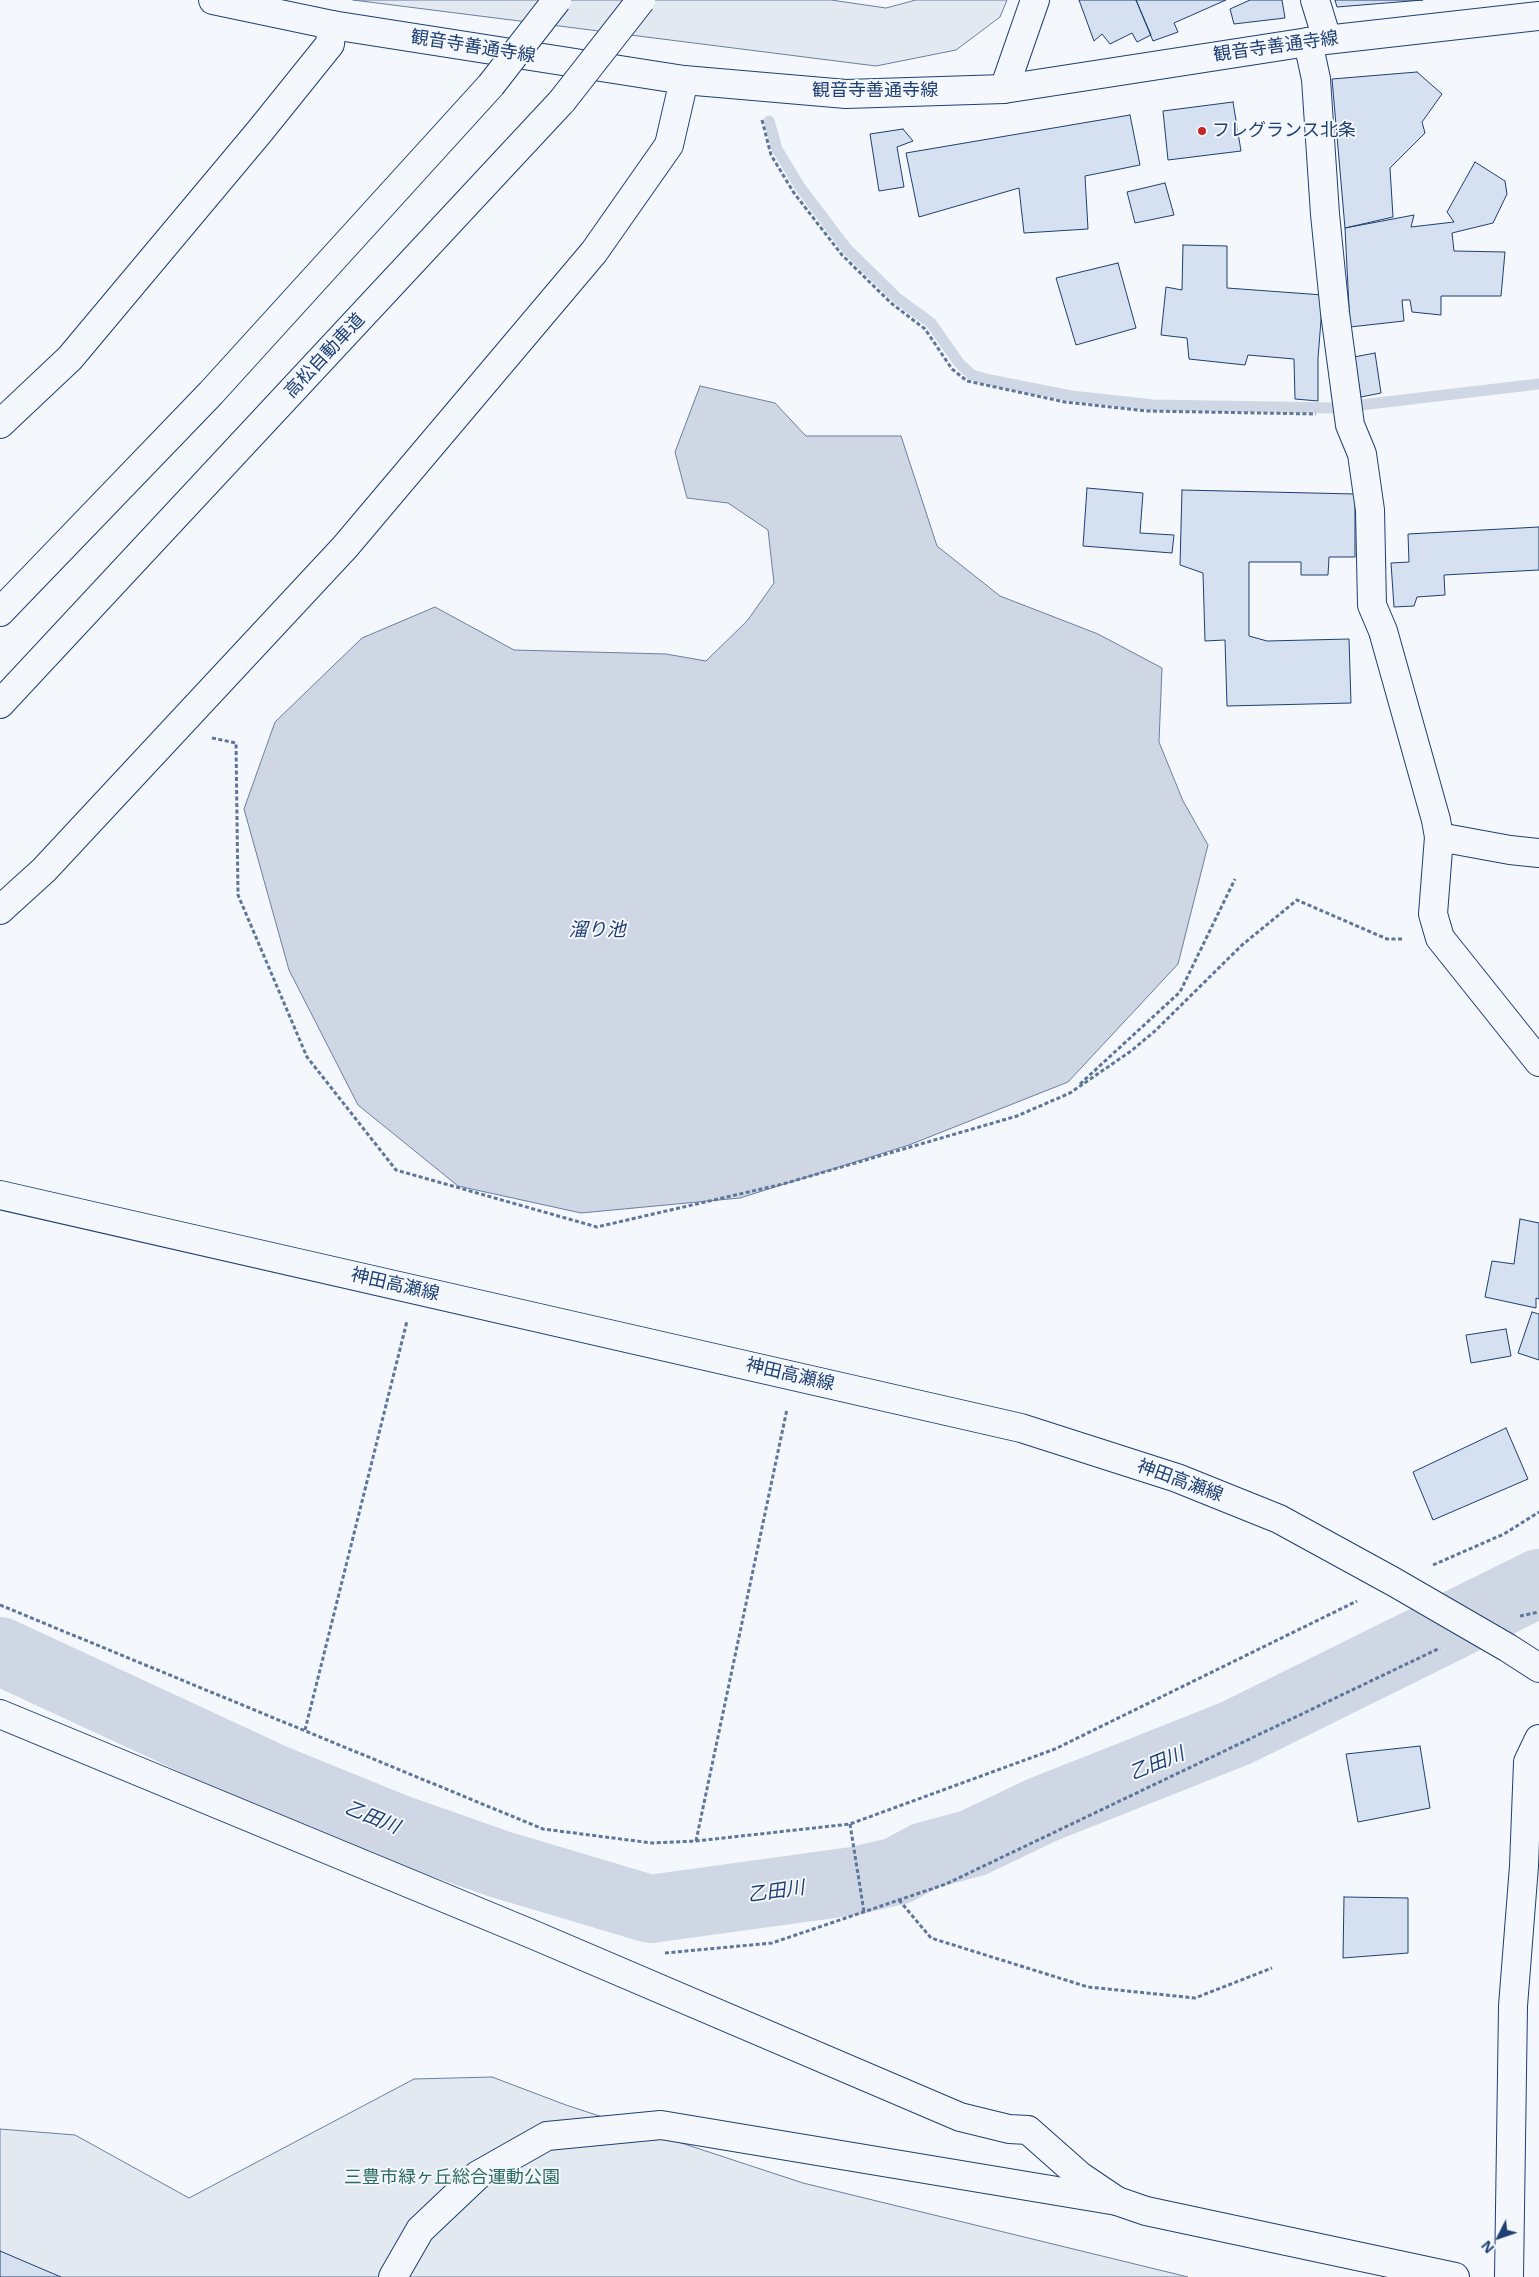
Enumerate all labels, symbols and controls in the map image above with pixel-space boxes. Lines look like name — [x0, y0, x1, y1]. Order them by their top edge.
street label: 観音寺善通寺線 — [409, 26, 537, 68]
street label: 観音寺善通寺線 — [1212, 28, 1340, 66]
street label: 観音寺善通寺線 — [812, 80, 938, 102]
place label: フレグランス北条 — [1212, 120, 1356, 142]
marker: フレグランス北条 — [1196, 125, 1208, 137]
street label: 高松自動車道 — [280, 309, 370, 403]
water label: 溜り池 — [569, 920, 625, 942]
street label: 神田高瀬線 — [349, 1264, 441, 1306]
street label: 神田高瀬線 — [744, 1354, 836, 1396]
street label: 神田高瀬線 — [1134, 1455, 1226, 1507]
water label: 乙田川 — [1126, 1743, 1188, 1785]
water label: 乙田川 — [341, 1797, 403, 1839]
water label: 乙田川 — [746, 1877, 806, 1907]
park label: 三豊市緑ヶ丘総合運動公園 — [344, 2167, 560, 2189]
north arrow — [1474, 2212, 1524, 2262]
text: N — [1476, 2237, 1498, 2258]

